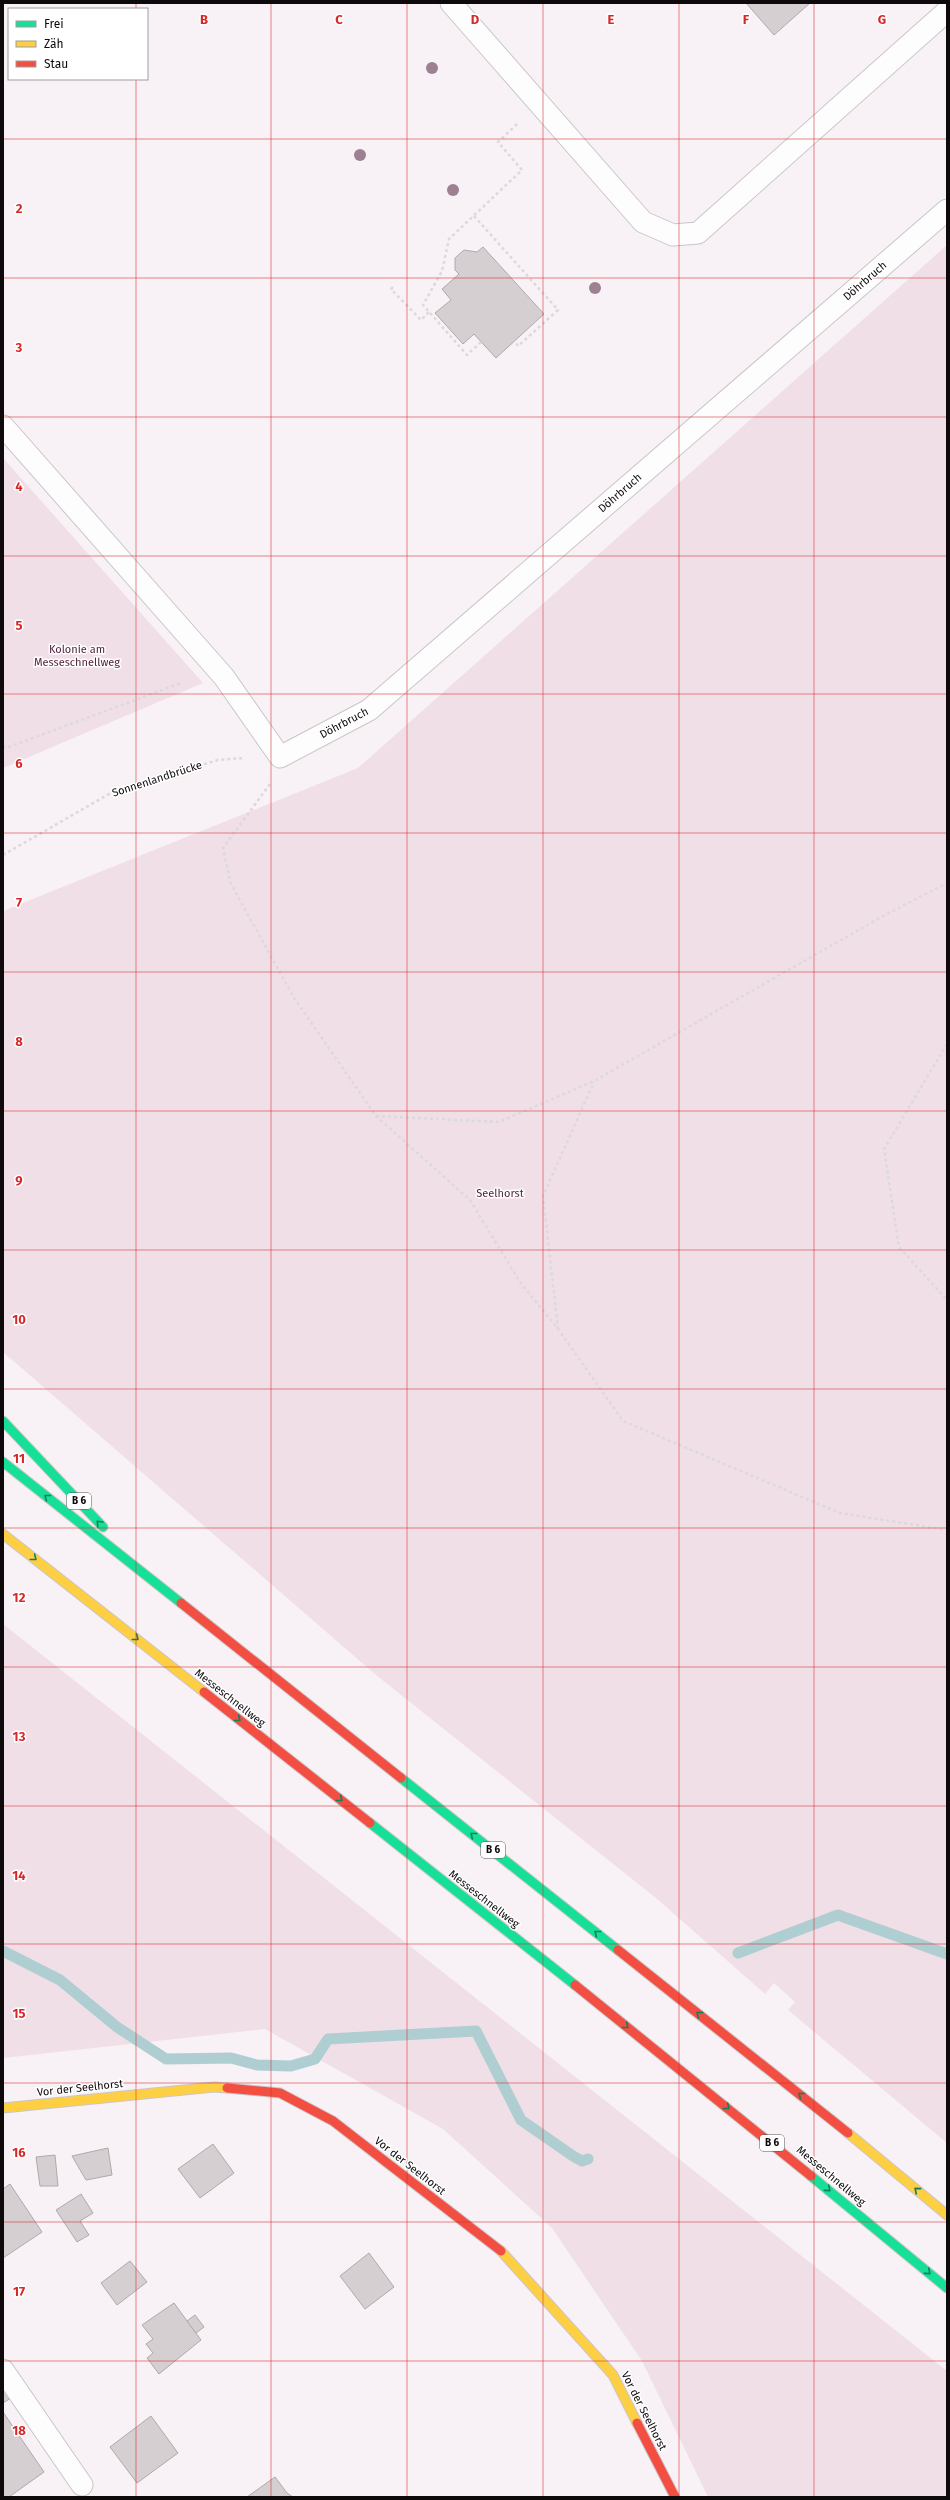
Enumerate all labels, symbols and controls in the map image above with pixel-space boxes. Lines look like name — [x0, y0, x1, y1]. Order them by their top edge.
legend — [8, 8, 148, 80]
text: B — [200, 12, 208, 27]
text: C — [335, 12, 343, 27]
text: D — [471, 12, 480, 27]
text: E — [608, 12, 615, 27]
text: F — [743, 12, 750, 27]
text: G — [878, 12, 886, 27]
text: Frei — [44, 17, 64, 31]
text: Zäh — [44, 37, 64, 51]
text: Stau — [44, 57, 68, 71]
text: 2 — [16, 201, 23, 216]
street label: Döhrbruch — [841, 259, 889, 303]
text: 3 — [15, 340, 23, 355]
street label: Döhrbruch — [596, 471, 644, 515]
text: 4 — [15, 479, 23, 494]
text: 5 — [16, 618, 23, 633]
park label: Kolonie am Messeschnellweg — [34, 643, 120, 669]
street label: Döhrbruch — [318, 705, 370, 741]
text: 6 — [15, 756, 23, 771]
street label: Sonnenlandbrücke — [110, 758, 204, 800]
text: 7 — [16, 895, 22, 910]
text: 8 — [15, 1034, 23, 1049]
text: 9 — [15, 1173, 23, 1188]
park label: Seelhorst — [476, 1187, 524, 1200]
text: 10 — [12, 1312, 26, 1327]
text: 11 — [13, 1451, 25, 1466]
road number: B 6 — [67, 1493, 91, 1509]
one-way arrow — [44, 1494, 51, 1501]
one-way arrow — [96, 1520, 104, 1528]
one-way arrow — [29, 1553, 36, 1560]
text: 12 — [13, 1590, 26, 1605]
one-way arrow — [131, 1634, 138, 1641]
street label: Messeschnellweg — [192, 1666, 268, 1730]
one-way arrow — [233, 1714, 240, 1721]
text: 13 — [13, 1729, 26, 1744]
one-way arrow — [335, 1795, 342, 1802]
one-way arrow — [471, 1833, 478, 1840]
road number: B 6 — [481, 1842, 505, 1858]
street label: Messeschnellweg — [446, 1867, 522, 1931]
text: 14 — [12, 1868, 26, 1883]
one-way arrow — [594, 1931, 601, 1938]
text: 15 — [12, 2006, 26, 2021]
one-way arrow — [696, 2012, 703, 2019]
one-way arrow — [621, 2021, 629, 2028]
street label: Vor der Seelhorst — [36, 2077, 124, 2099]
one-way arrow — [798, 2092, 805, 2099]
one-way arrow — [723, 2103, 730, 2110]
street label: Vor der Seelhorst — [372, 2134, 448, 2198]
road number: B 6 — [760, 2135, 784, 2151]
street label: Messeschnellweg — [794, 2143, 868, 2209]
text: 16 — [12, 2145, 26, 2160]
one-way arrow — [824, 2185, 831, 2192]
one-way arrow — [914, 2188, 922, 2195]
one-way arrow — [924, 2268, 931, 2275]
text: 17 — [13, 2284, 25, 2299]
street label: Vor der Seelhorst — [619, 2370, 669, 2452]
text: 18 — [12, 2423, 26, 2438]

